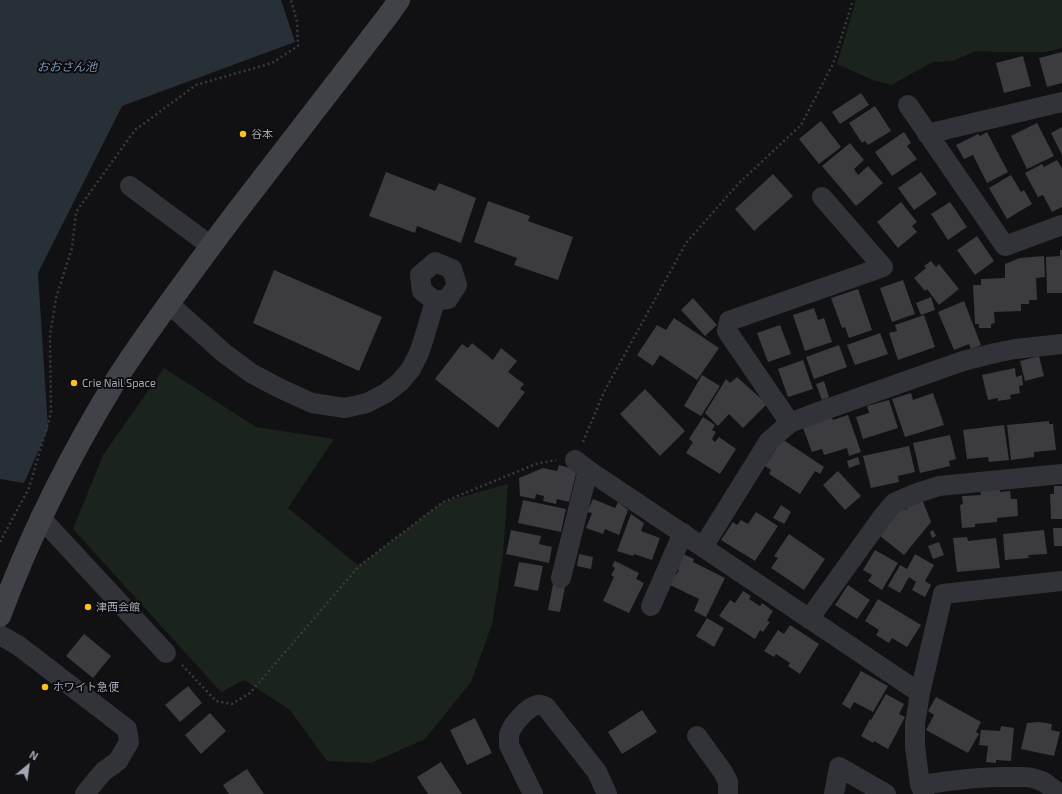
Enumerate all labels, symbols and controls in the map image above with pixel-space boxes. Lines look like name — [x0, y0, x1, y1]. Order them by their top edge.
water label: おおさん池 — [37, 60, 97, 74]
place label: 谷本 — [251, 127, 273, 141]
marker: 谷本 — [238, 129, 248, 139]
place label: Crie Nail Space — [82, 376, 156, 390]
marker: Crie Nail Space — [69, 378, 79, 388]
place label: 津西会館 — [96, 600, 140, 614]
marker: 津西会館 — [83, 602, 93, 612]
place label: ホワイト急便 — [53, 680, 119, 694]
marker: ホワイト急便 — [40, 682, 50, 692]
north arrow — [8, 746, 48, 786]
text: N — [27, 747, 41, 763]

